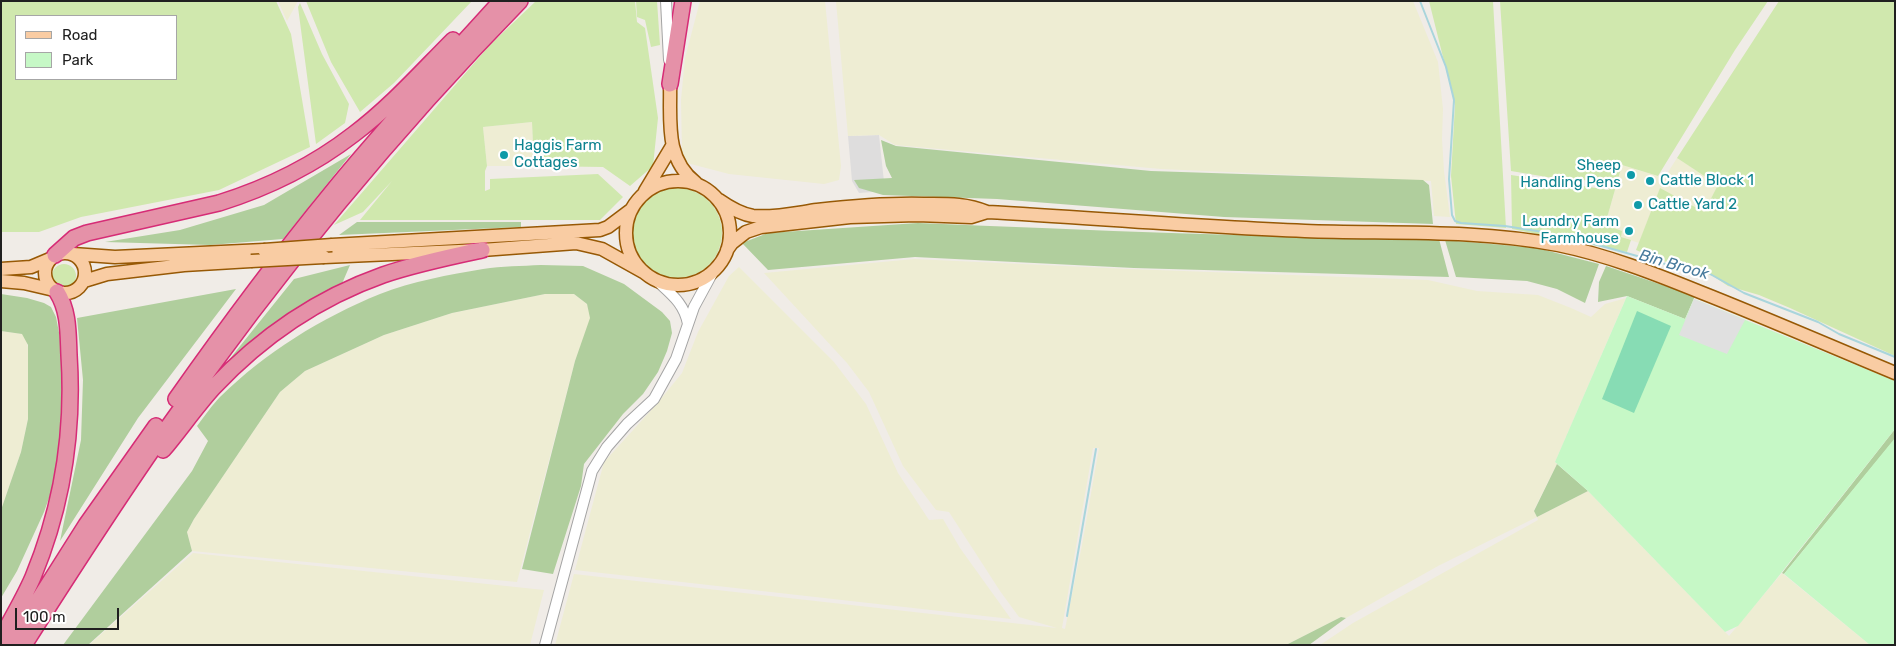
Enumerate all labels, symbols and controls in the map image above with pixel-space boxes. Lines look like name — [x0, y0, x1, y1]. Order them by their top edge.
legend — [15, 15, 178, 80]
text: Road — [62, 26, 98, 44]
text: Park — [62, 51, 93, 69]
place label: Haggis Farm Cottages — [514, 137, 602, 172]
marker: Haggis Farm Cottages — [498, 149, 510, 161]
place label: Sheep Handling Pens — [1520, 157, 1621, 192]
marker: Sheep Handling Pens — [1625, 169, 1637, 181]
place label: Cattle Block 1 — [1660, 172, 1754, 190]
marker: Cattle Block 1 — [1644, 175, 1656, 187]
place label: Cattle Yard 2 — [1648, 196, 1737, 214]
marker: Cattle Yard 2 — [1632, 199, 1644, 211]
place label: Laundry Farm Farmhouse — [1522, 213, 1619, 248]
marker: Laundry Farm Farmhouse — [1623, 225, 1635, 237]
water label: Bin Brook — [1637, 246, 1711, 284]
scale bar — [18, 598, 121, 630]
text: 100 m — [23, 608, 65, 626]

